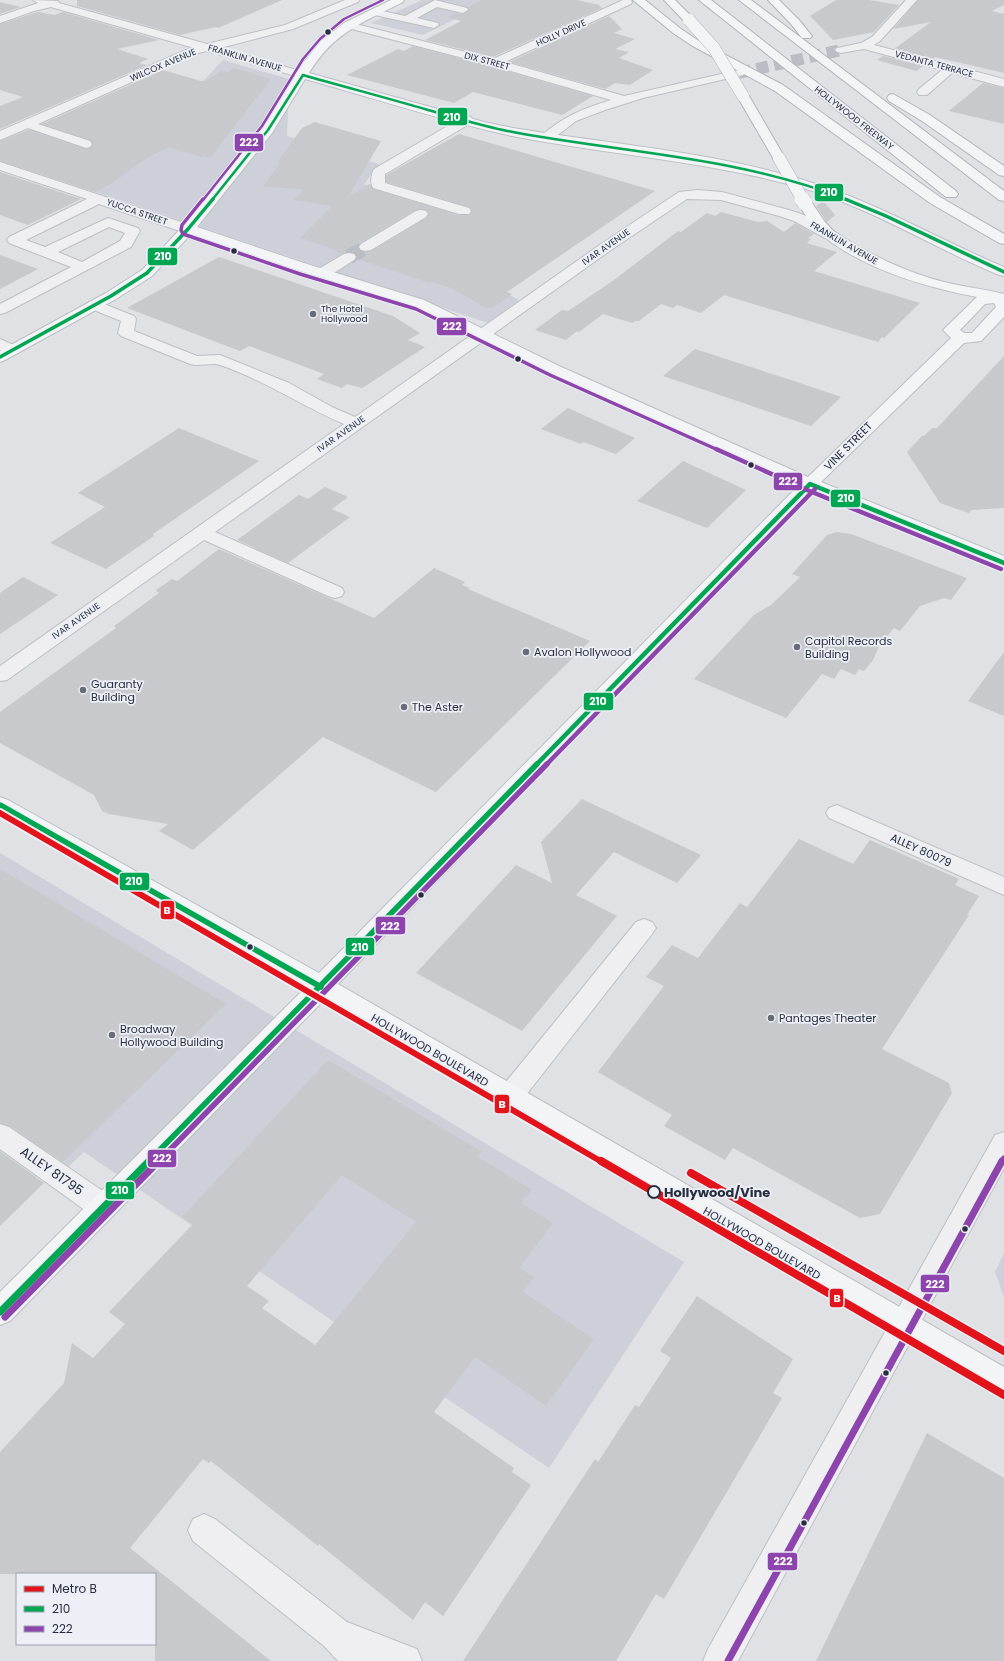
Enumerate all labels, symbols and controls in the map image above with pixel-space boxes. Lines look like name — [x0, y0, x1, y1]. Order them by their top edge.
street label: HOLLY DRIVE — [534, 16, 588, 49]
unlabelled marker — [323, 27, 333, 37]
street label: FRANKLIN AVENUE — [207, 42, 284, 74]
street label: WILCOX AVENUE — [128, 46, 198, 84]
street label: VEDANTA TERRACE — [893, 48, 975, 80]
street label: DIX STREET — [463, 49, 511, 73]
street label: HOLLYWOOD FREEWAY — [812, 83, 897, 153]
line badge: 210 — [437, 107, 468, 126]
text: 210 — [443, 109, 461, 125]
line badge: 222 — [234, 133, 264, 152]
text: 222 — [240, 134, 258, 150]
line badge: 210 — [814, 183, 844, 202]
text: 210 — [820, 184, 838, 200]
street label: YUCCA STREET — [105, 196, 169, 228]
street label: FRANKLIN AVENUE — [808, 219, 880, 267]
street label: IVAR AVENUE — [580, 226, 633, 268]
unlabelled marker — [229, 246, 239, 256]
line badge: 210 — [147, 247, 178, 266]
text: 210 — [154, 248, 172, 264]
place label: The Hotel Hollywood — [321, 303, 367, 325]
marker: The Hotel Hollywood — [308, 309, 318, 319]
line badge: 222 — [436, 317, 467, 336]
text: 222 — [443, 318, 461, 334]
unlabelled marker — [513, 354, 523, 364]
street label: IVAR AVENUE — [315, 413, 368, 455]
street label: VINE STREET — [820, 418, 876, 474]
unlabelled marker — [746, 460, 756, 470]
line badge: 222 — [773, 472, 803, 491]
text: 222 — [779, 473, 797, 489]
line badge: 210 — [830, 489, 861, 508]
text: 210 — [837, 490, 855, 506]
street label: IVAR AVENUE — [50, 600, 103, 642]
place label: Capitol Records Building — [805, 633, 893, 662]
marker: Capitol Records Building — [792, 642, 802, 652]
place label: Avalon Hollywood — [534, 644, 632, 660]
marker: Avalon Hollywood — [521, 647, 531, 657]
place label: Guaranty Building — [91, 676, 144, 705]
marker: Guaranty Building — [78, 685, 88, 695]
line badge: 210 — [583, 692, 614, 711]
text: 210 — [589, 693, 607, 709]
place label: The Aster — [412, 699, 463, 715]
marker: The Aster — [399, 702, 409, 712]
street label: ALLEY 80079 — [888, 829, 954, 871]
line badge: 210 — [119, 872, 150, 891]
text: 210 — [125, 873, 143, 889]
unlabelled marker — [416, 890, 426, 900]
line badge: B — [160, 900, 175, 920]
text: B — [163, 902, 171, 918]
line badge: 222 — [375, 916, 406, 935]
text: 222 — [381, 918, 399, 934]
line badge: 210 — [345, 937, 375, 956]
text: 210 — [351, 939, 369, 955]
unlabelled marker — [245, 942, 255, 952]
street label: HOLLYWOOD BOULEVARD — [368, 1010, 492, 1090]
place label: Pantages Theater — [779, 1010, 876, 1026]
marker: Pantages Theater — [766, 1013, 776, 1023]
place label: Broadway Hollywood Building — [120, 1021, 224, 1050]
marker: Broadway Hollywood Building — [107, 1030, 117, 1040]
line badge: B — [494, 1094, 510, 1114]
text: B — [498, 1096, 506, 1112]
street label: ALLEY 81795 — [16, 1142, 88, 1200]
line badge: 222 — [147, 1149, 177, 1168]
text: 222 — [153, 1150, 171, 1166]
line badge: 210 — [105, 1181, 135, 1200]
text: 210 — [111, 1182, 129, 1198]
place label: Hollywood/Vine — [664, 1183, 770, 1202]
marker: Hollywood/Vine — [647, 1185, 661, 1199]
street label: HOLLYWOOD BOULEVARD — [700, 1203, 824, 1283]
unlabelled marker — [960, 1224, 970, 1234]
line badge: 222 — [920, 1274, 950, 1293]
text: 222 — [926, 1276, 944, 1292]
line badge: B — [829, 1288, 844, 1308]
text: B — [833, 1290, 841, 1306]
unlabelled marker — [881, 1368, 891, 1378]
unlabelled marker — [799, 1518, 809, 1528]
line badge: 222 — [767, 1552, 798, 1571]
text: 222 — [774, 1553, 792, 1569]
legend — [16, 1573, 156, 1645]
text: Metro B — [52, 1580, 97, 1597]
text: 210 — [52, 1600, 70, 1617]
text: 222 — [52, 1620, 73, 1637]

